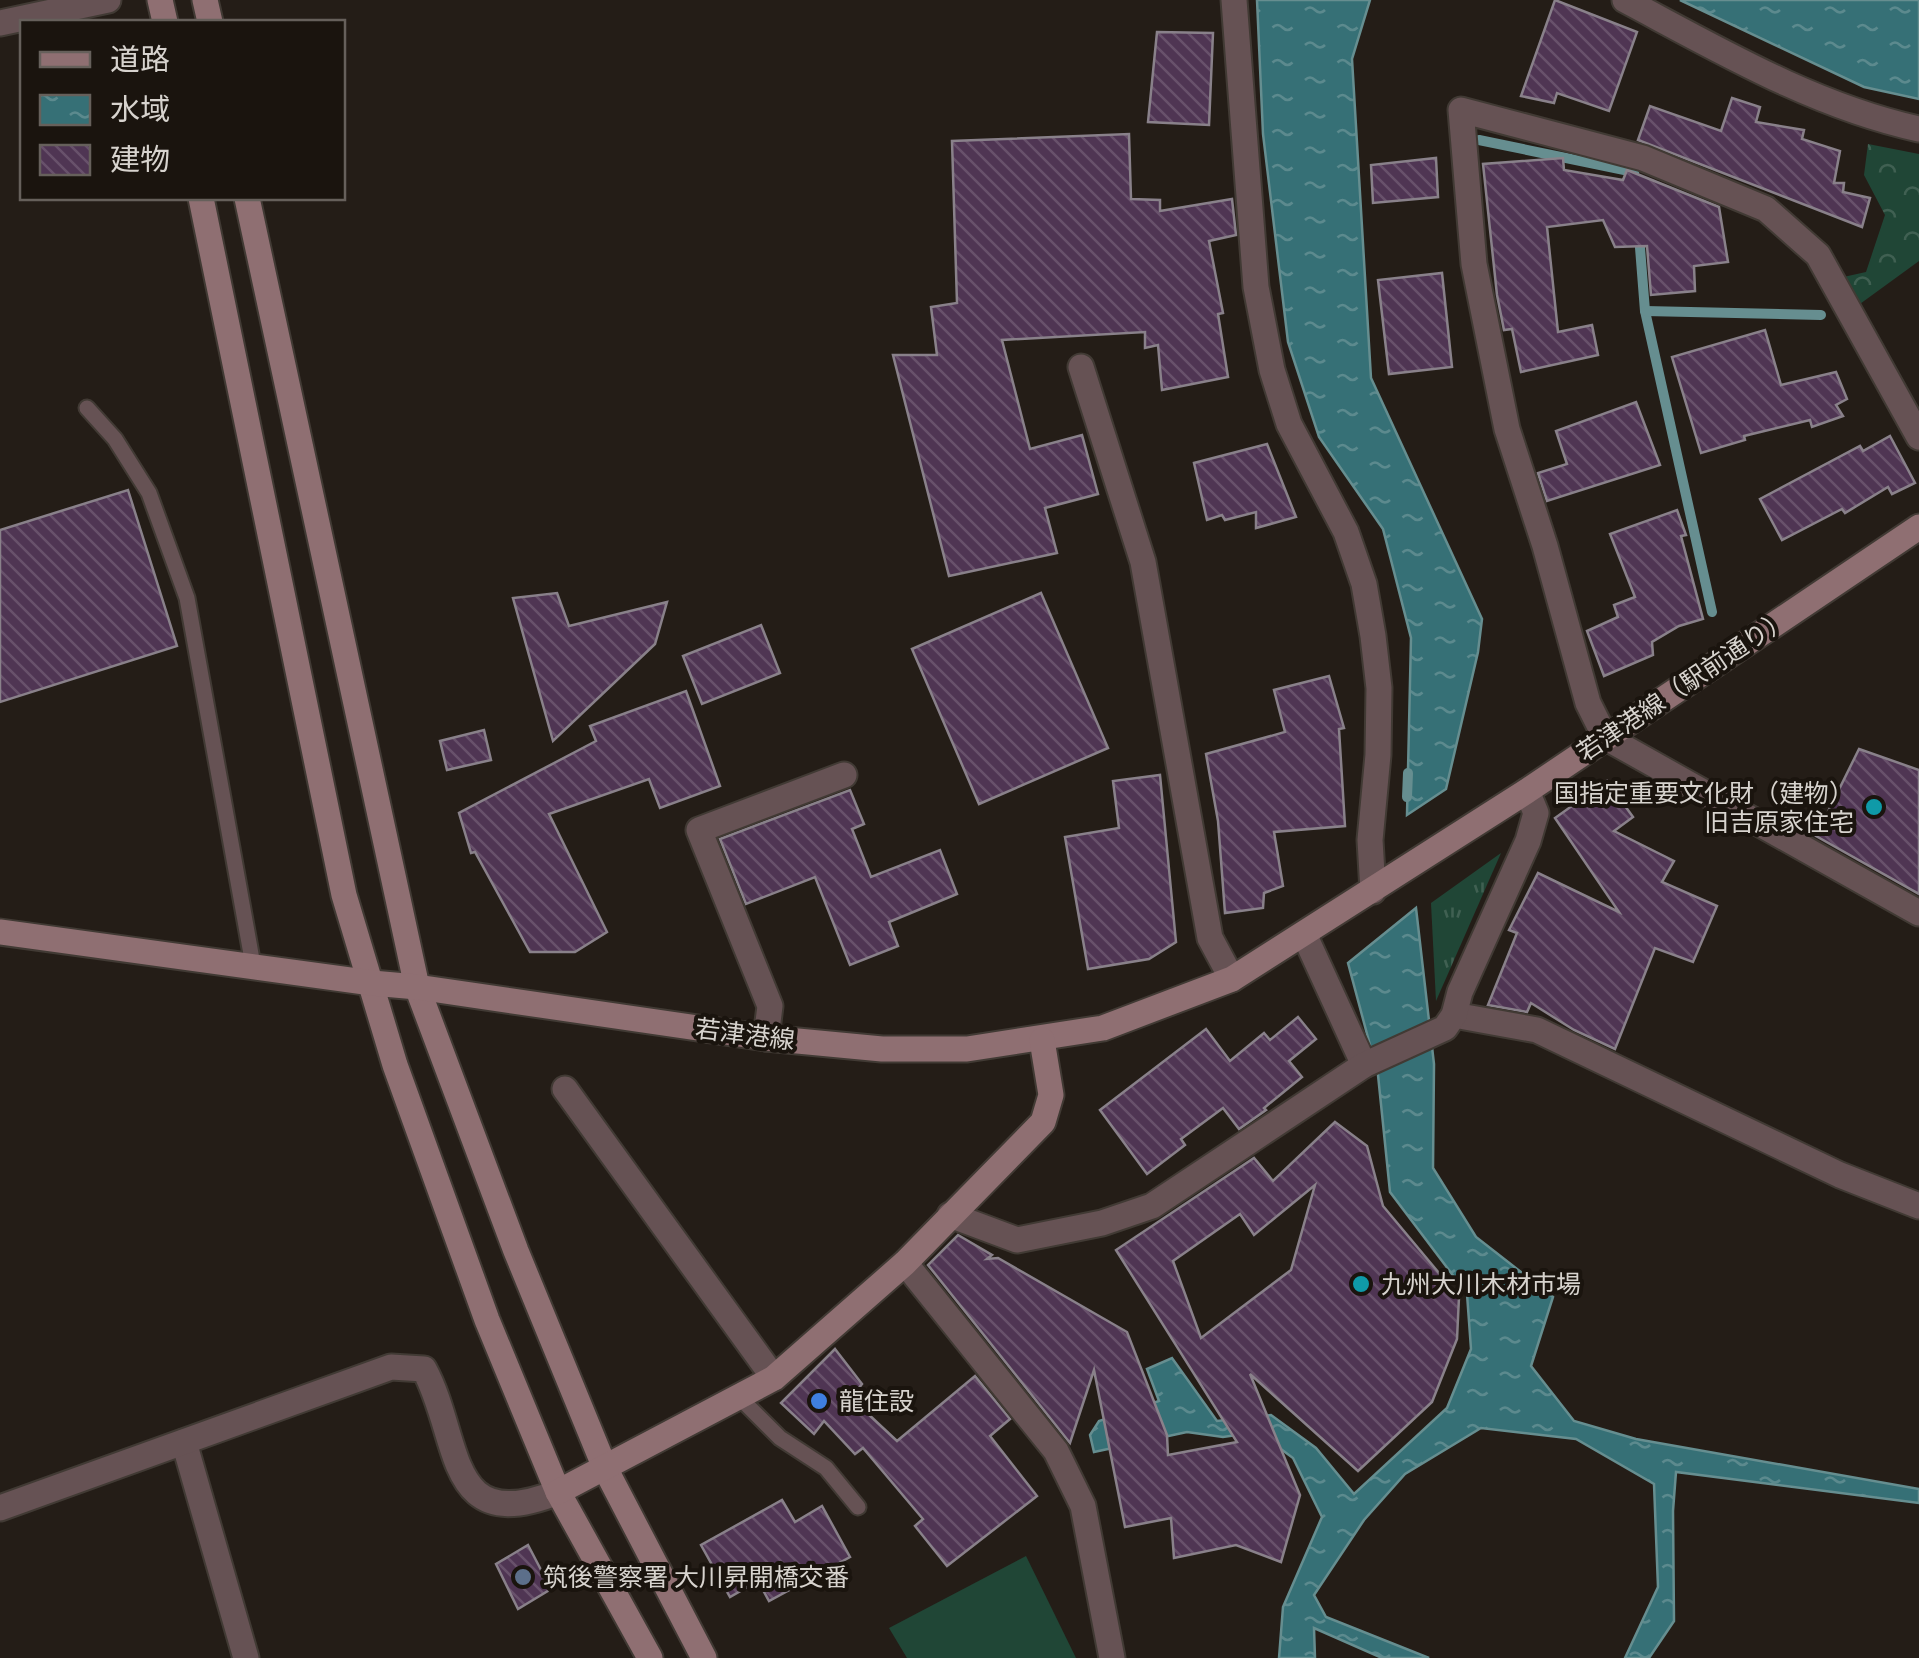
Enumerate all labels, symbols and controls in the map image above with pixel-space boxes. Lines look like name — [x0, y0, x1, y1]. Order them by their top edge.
legend — [20, 20, 345, 200]
text: 道路 — [110, 39, 170, 80]
text: 水域 — [110, 89, 170, 130]
text: 建物 — [110, 139, 170, 180]
street label: 若津港線（駅前通り） — [1570, 601, 1796, 769]
place label: 国指定重要文化財（建物） 旧吉原家住宅 — [1554, 776, 1854, 839]
marker: 国指定重要文化財（建物） 旧吉原家住宅 — [1863, 796, 1885, 818]
street label: 若津港線 — [693, 1011, 797, 1057]
place label: 九州大川木材市場 — [1381, 1267, 1581, 1301]
marker: 九州大川木材市場 — [1350, 1273, 1372, 1295]
place label: 龍住設 — [839, 1384, 914, 1418]
marker: 龍住設 — [808, 1390, 830, 1412]
place label: 筑後警察署 大川昇開橋交番 — [543, 1560, 849, 1594]
marker: 筑後警察署 大川昇開橋交番 — [512, 1566, 534, 1588]

